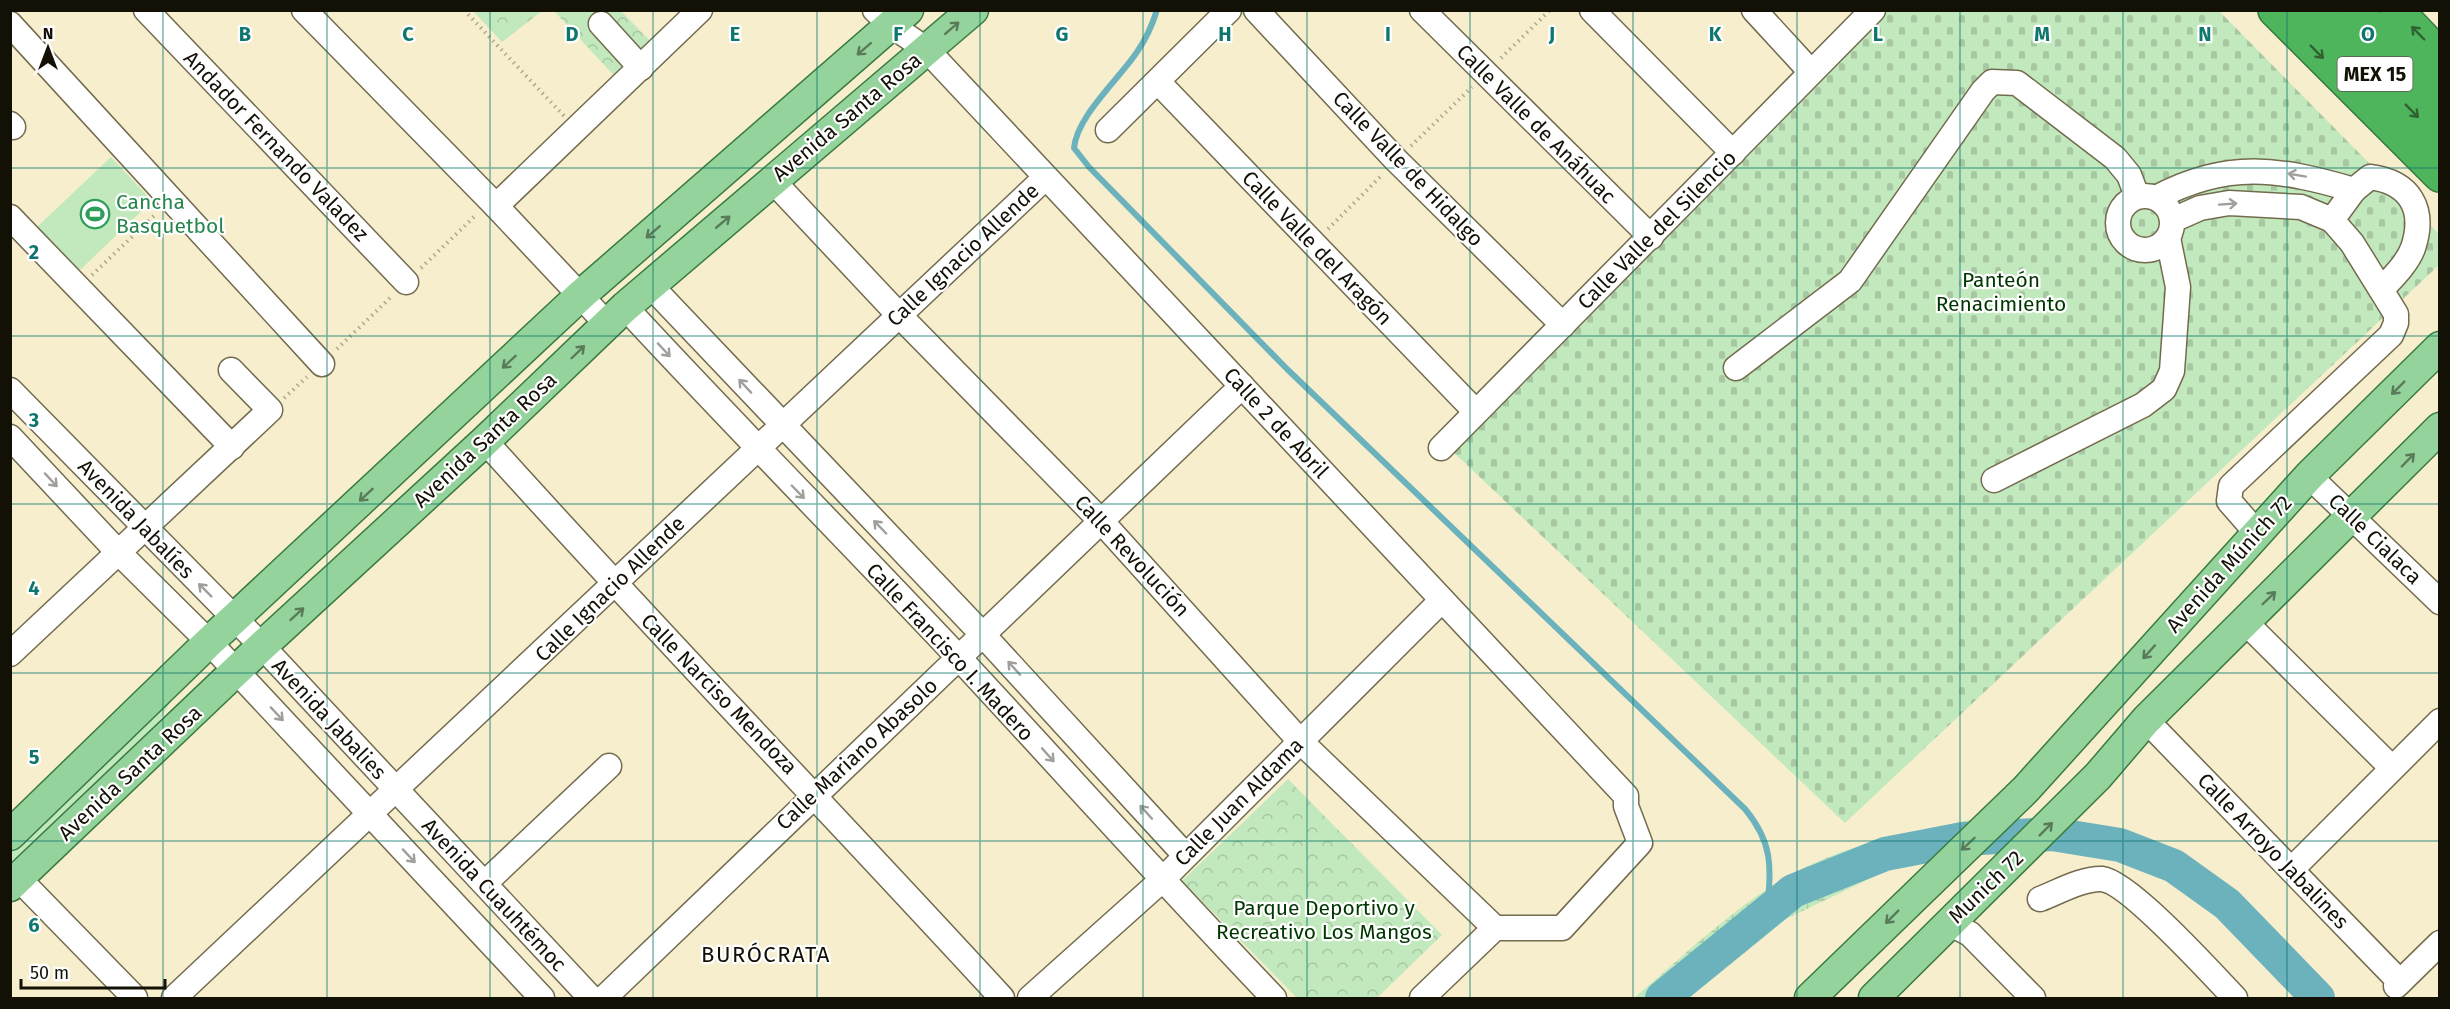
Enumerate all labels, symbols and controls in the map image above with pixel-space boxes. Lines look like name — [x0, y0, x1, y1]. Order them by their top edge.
north arrow — [18, 18, 78, 78]
text: B — [239, 22, 251, 46]
text: C — [402, 22, 414, 46]
text: D — [565, 22, 579, 46]
text: E — [730, 22, 740, 46]
text: F — [893, 22, 903, 46]
one-way arrow — [944, 22, 960, 35]
text: G — [1056, 22, 1068, 46]
text: H — [1218, 22, 1232, 46]
text: I — [1385, 22, 1391, 46]
text: J — [1548, 22, 1555, 46]
text: K — [1709, 22, 1722, 46]
text: L — [1873, 22, 1883, 46]
text: M — [2034, 22, 2050, 46]
text: N — [2198, 22, 2212, 46]
text: O — [2361, 22, 2375, 46]
text: N — [43, 24, 53, 43]
one-way arrow — [2410, 26, 2425, 41]
street label: Calle Valle de Anáhuac — [1451, 39, 1621, 209]
one-way arrow — [857, 42, 872, 56]
one-way arrow — [2309, 44, 2324, 59]
street label: Andador Fernando Valadez — [178, 45, 374, 247]
street label: Avenida Santa Rosa — [767, 47, 927, 187]
road number: MEX 15 — [2338, 57, 2412, 91]
street label: Calle Valle de Hidalgo — [1327, 86, 1489, 252]
one-way arrow — [2405, 103, 2420, 118]
street label: Calle Valle del Silencio — [1572, 145, 1742, 315]
street label: Calle Valle del Aragón — [1237, 165, 1397, 331]
one-way arrow — [2288, 169, 2307, 180]
street label: Calle Ignacio Allende — [882, 178, 1044, 332]
place label: Cancha Basquetbol — [116, 189, 225, 239]
sports icon: Cancha Basquetbol — [79, 198, 111, 230]
one-way arrow — [2218, 198, 2238, 209]
one-way arrow — [715, 216, 731, 229]
one-way arrow — [646, 225, 661, 239]
text: 2 — [29, 240, 39, 264]
park label: Panteón Renacimiento — [1936, 267, 2066, 317]
one-way arrow — [657, 342, 672, 357]
one-way arrow — [570, 345, 585, 360]
one-way arrow — [501, 355, 516, 370]
street label: Calle 2 de Abril — [1218, 362, 1334, 484]
street label: Avenida Santa Rosa — [408, 367, 562, 513]
one-way arrow — [738, 379, 752, 394]
one-way arrow — [2390, 380, 2405, 395]
text: 3 — [28, 408, 39, 432]
one-way arrow — [2401, 453, 2415, 468]
street label: Avenida Jabalíes — [72, 454, 200, 584]
one-way arrow — [44, 472, 58, 487]
one-way arrow — [791, 484, 805, 499]
one-way arrow — [359, 488, 374, 502]
street label: Calle Cialaca — [2323, 488, 2427, 590]
street label: Calle Revolución — [1069, 490, 1195, 622]
street label: Avenida Múnich 72 — [2161, 490, 2297, 638]
street label: Calle Ignacio Allende — [530, 511, 690, 667]
one-way arrow — [872, 520, 887, 535]
street label: Calle Francisco I. Madero — [861, 558, 1039, 746]
text: 4 — [28, 576, 40, 600]
one-way arrow — [198, 582, 213, 597]
one-way arrow — [2262, 590, 2277, 605]
one-way arrow — [289, 607, 304, 621]
street label: Calle Narciso Mendoza — [635, 608, 803, 780]
one-way arrow — [2143, 644, 2157, 659]
street label: Avenida Jabalies — [266, 653, 392, 785]
one-way arrow — [1007, 661, 1021, 676]
street label: Calle Mariano Abasolo — [771, 672, 943, 836]
street label: Avenida Santa Rosa — [53, 700, 207, 846]
one-way arrow — [269, 707, 284, 722]
street label: Calle Juan Aldama — [1169, 732, 1309, 872]
text: 5 — [29, 745, 40, 769]
one-way arrow — [1041, 748, 1055, 763]
street label: Calle Arroyo Jabalines — [2192, 768, 2354, 935]
one-way arrow — [1139, 805, 1153, 820]
street label: Avenida Cuauhtémoc — [416, 813, 572, 977]
one-way arrow — [2038, 822, 2053, 836]
one-way arrow — [1960, 836, 1975, 851]
street label: Munich 72 — [1943, 845, 2029, 929]
one-way arrow — [402, 848, 416, 863]
park label: Parque Deportivo y Recreativo Los Mangos — [1216, 895, 1432, 945]
one-way arrow — [1884, 910, 1899, 925]
text: 6 — [28, 913, 40, 937]
district label: BURÓCRATA — [701, 941, 831, 968]
scale bar — [21, 952, 165, 990]
text: 50 m — [30, 962, 69, 984]

